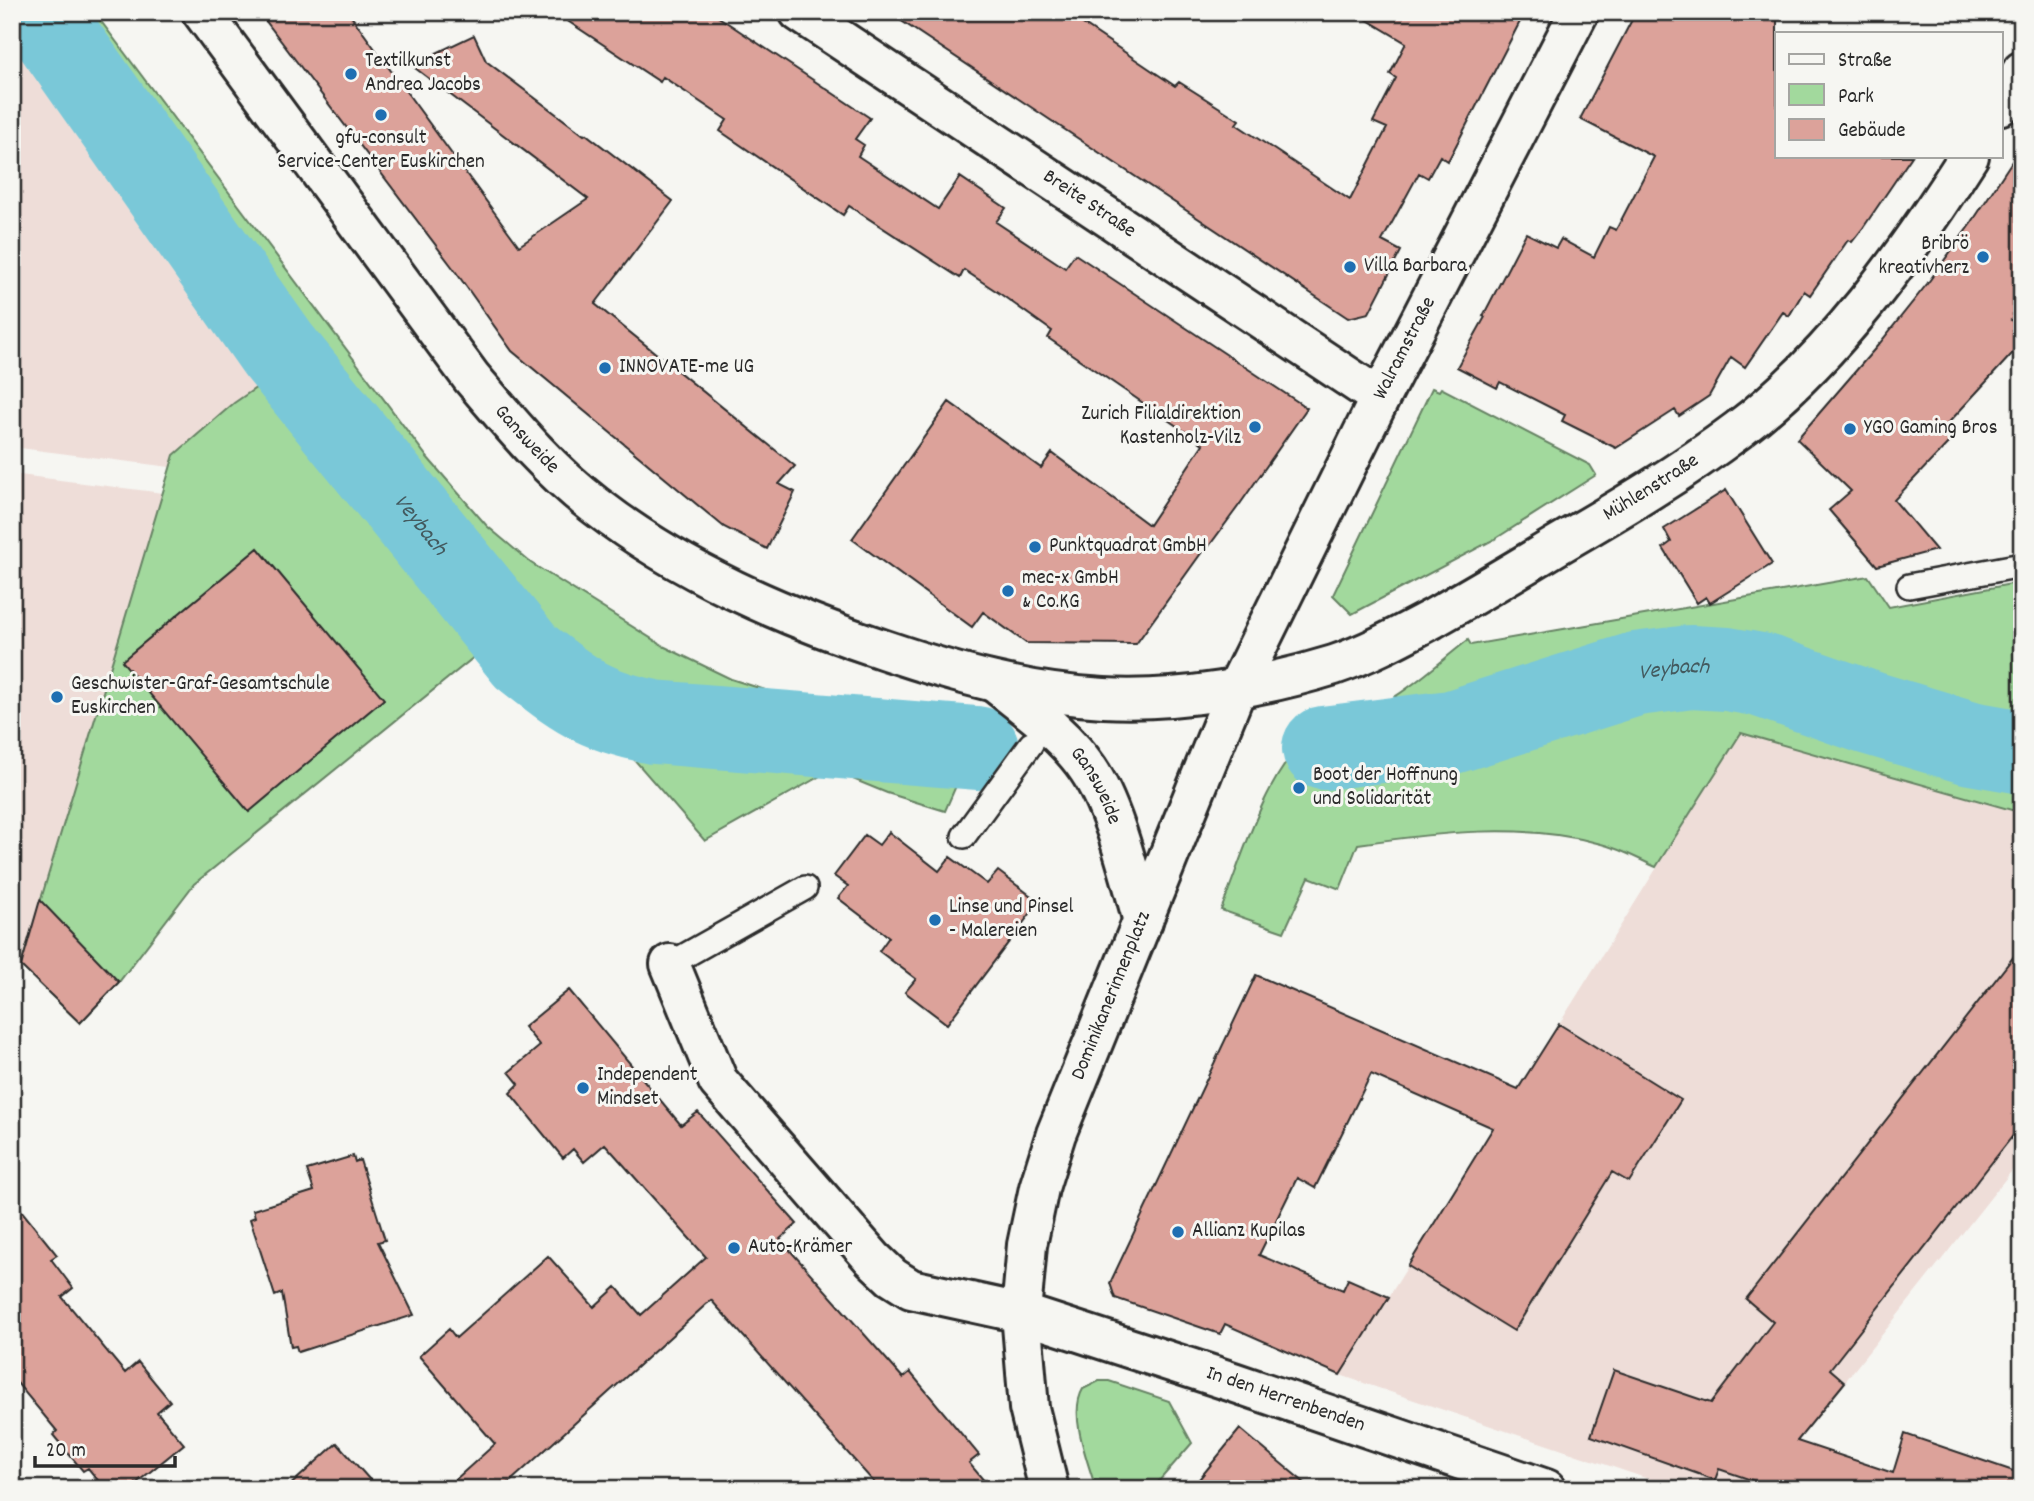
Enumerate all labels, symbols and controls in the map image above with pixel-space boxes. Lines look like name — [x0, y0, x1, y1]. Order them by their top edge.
legend — [1775, 32, 2002, 158]
place label: Textilkunst Andrea Jacobs — [365, 47, 481, 101]
text: Straße — [1838, 47, 1892, 77]
marker: Textilkunst Andrea Jacobs — [343, 66, 359, 82]
text: Park — [1838, 83, 1874, 113]
marker: gfu-consult Service-Center Euskirchen — [373, 107, 389, 123]
text: Gebäude — [1838, 117, 1906, 147]
place label: gfu-consult Service-Center Euskirchen — [277, 124, 485, 178]
street label: Breite Straße — [1036, 163, 1142, 247]
place label: Bribrö kreativherz — [1879, 230, 1969, 284]
marker: Bribrö kreativherz — [1975, 249, 1991, 265]
place label: Villa Barbara — [1364, 252, 1468, 282]
marker: Villa Barbara — [1342, 259, 1358, 275]
street label: Walramstraße — [1366, 292, 1445, 406]
place label: INNOVATE-me UG — [619, 353, 754, 383]
marker: INNOVATE-me UG — [597, 360, 613, 376]
street label: Gansweide — [486, 399, 566, 482]
place label: Zurich Filialdirektion Kastenholz-Vilz — [1081, 400, 1241, 454]
place label: YGO Gaming Bros — [1864, 414, 1998, 444]
marker: Zurich Filialdirektion Kastenholz-Vilz — [1247, 419, 1263, 435]
marker: YGO Gaming Bros — [1842, 421, 1858, 437]
street label: Mühlenstraße — [1598, 447, 1706, 530]
water label: Veybach — [385, 487, 456, 565]
place label: Punktquadrat GmbH — [1049, 532, 1207, 562]
marker: Punktquadrat GmbH — [1027, 539, 1043, 555]
place label: mec-x GmbH & Co.KG — [1022, 564, 1119, 618]
marker: mec-x GmbH & Co.KG — [1000, 583, 1016, 599]
water label: Veybach — [1636, 650, 1712, 690]
place label: Geschwister-Graf-Gesamtschule Euskirchen — [71, 670, 330, 724]
marker: Geschwister-Graf-Gesamtschule Euskirchen — [49, 689, 65, 705]
street label: Gansweide — [1062, 740, 1128, 829]
place label: Boot der Hoffnung und Solidarität — [1313, 761, 1458, 815]
marker: Boot der Hoffnung und Solidarität — [1291, 780, 1307, 796]
place label: Linse und Pinsel - Malereien — [949, 893, 1074, 947]
street label: Dominikanerinnenplatz — [1064, 907, 1160, 1085]
marker: Linse und Pinsel - Malereien — [927, 912, 943, 928]
place label: Independent Mindset — [597, 1061, 698, 1115]
marker: Independent Mindset — [575, 1080, 591, 1096]
place label: Allianz Kupilas — [1192, 1217, 1306, 1247]
marker: Allianz Kupilas — [1170, 1224, 1186, 1240]
place label: Auto-Krämer — [748, 1233, 852, 1263]
marker: Auto-Krämer — [726, 1240, 742, 1256]
street label: In den Herrenbenden — [1202, 1359, 1369, 1441]
scale bar — [35, 1424, 175, 1468]
text: 20 m — [46, 1437, 86, 1467]

